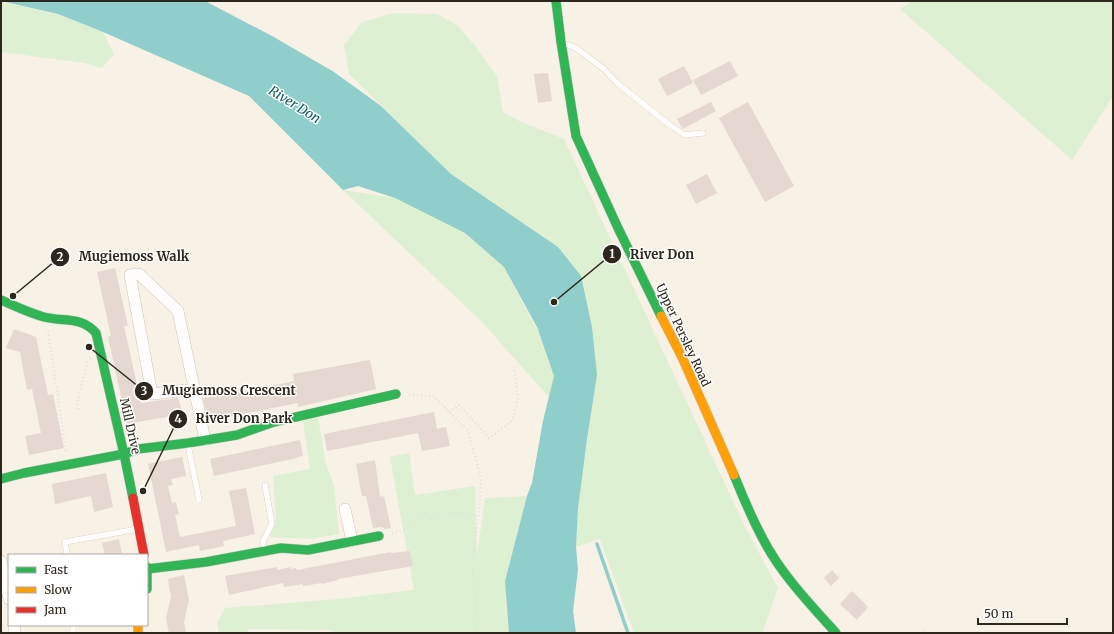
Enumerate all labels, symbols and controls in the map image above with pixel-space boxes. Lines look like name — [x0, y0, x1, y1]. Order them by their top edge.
water label: River Don — [266, 82, 324, 127]
callout: River Don — [602, 242, 702, 267]
callout: Mugiemoss Walk — [50, 244, 197, 269]
text: 1 — [609, 246, 615, 261]
text: River Don — [630, 246, 694, 263]
text: Mugiemoss Walk — [79, 248, 190, 265]
text: 2 — [56, 249, 64, 264]
street label: Upper Persley Road — [653, 281, 714, 389]
callout: Mugiemoss Crescent — [134, 378, 303, 403]
text: Mugiemoss Crescent — [162, 382, 297, 399]
text: 3 — [141, 383, 148, 398]
street label: Mill Drive — [117, 396, 144, 455]
callout: River Don Park — [168, 406, 301, 431]
text: River Don Park — [196, 410, 293, 427]
text: 4 — [174, 411, 182, 426]
legend — [8, 554, 148, 626]
text: Fast — [44, 562, 68, 577]
text: Slow — [44, 582, 73, 597]
scale bar — [978, 600, 1067, 626]
text: Jam — [43, 602, 67, 617]
text: 50 m — [984, 606, 1013, 621]

